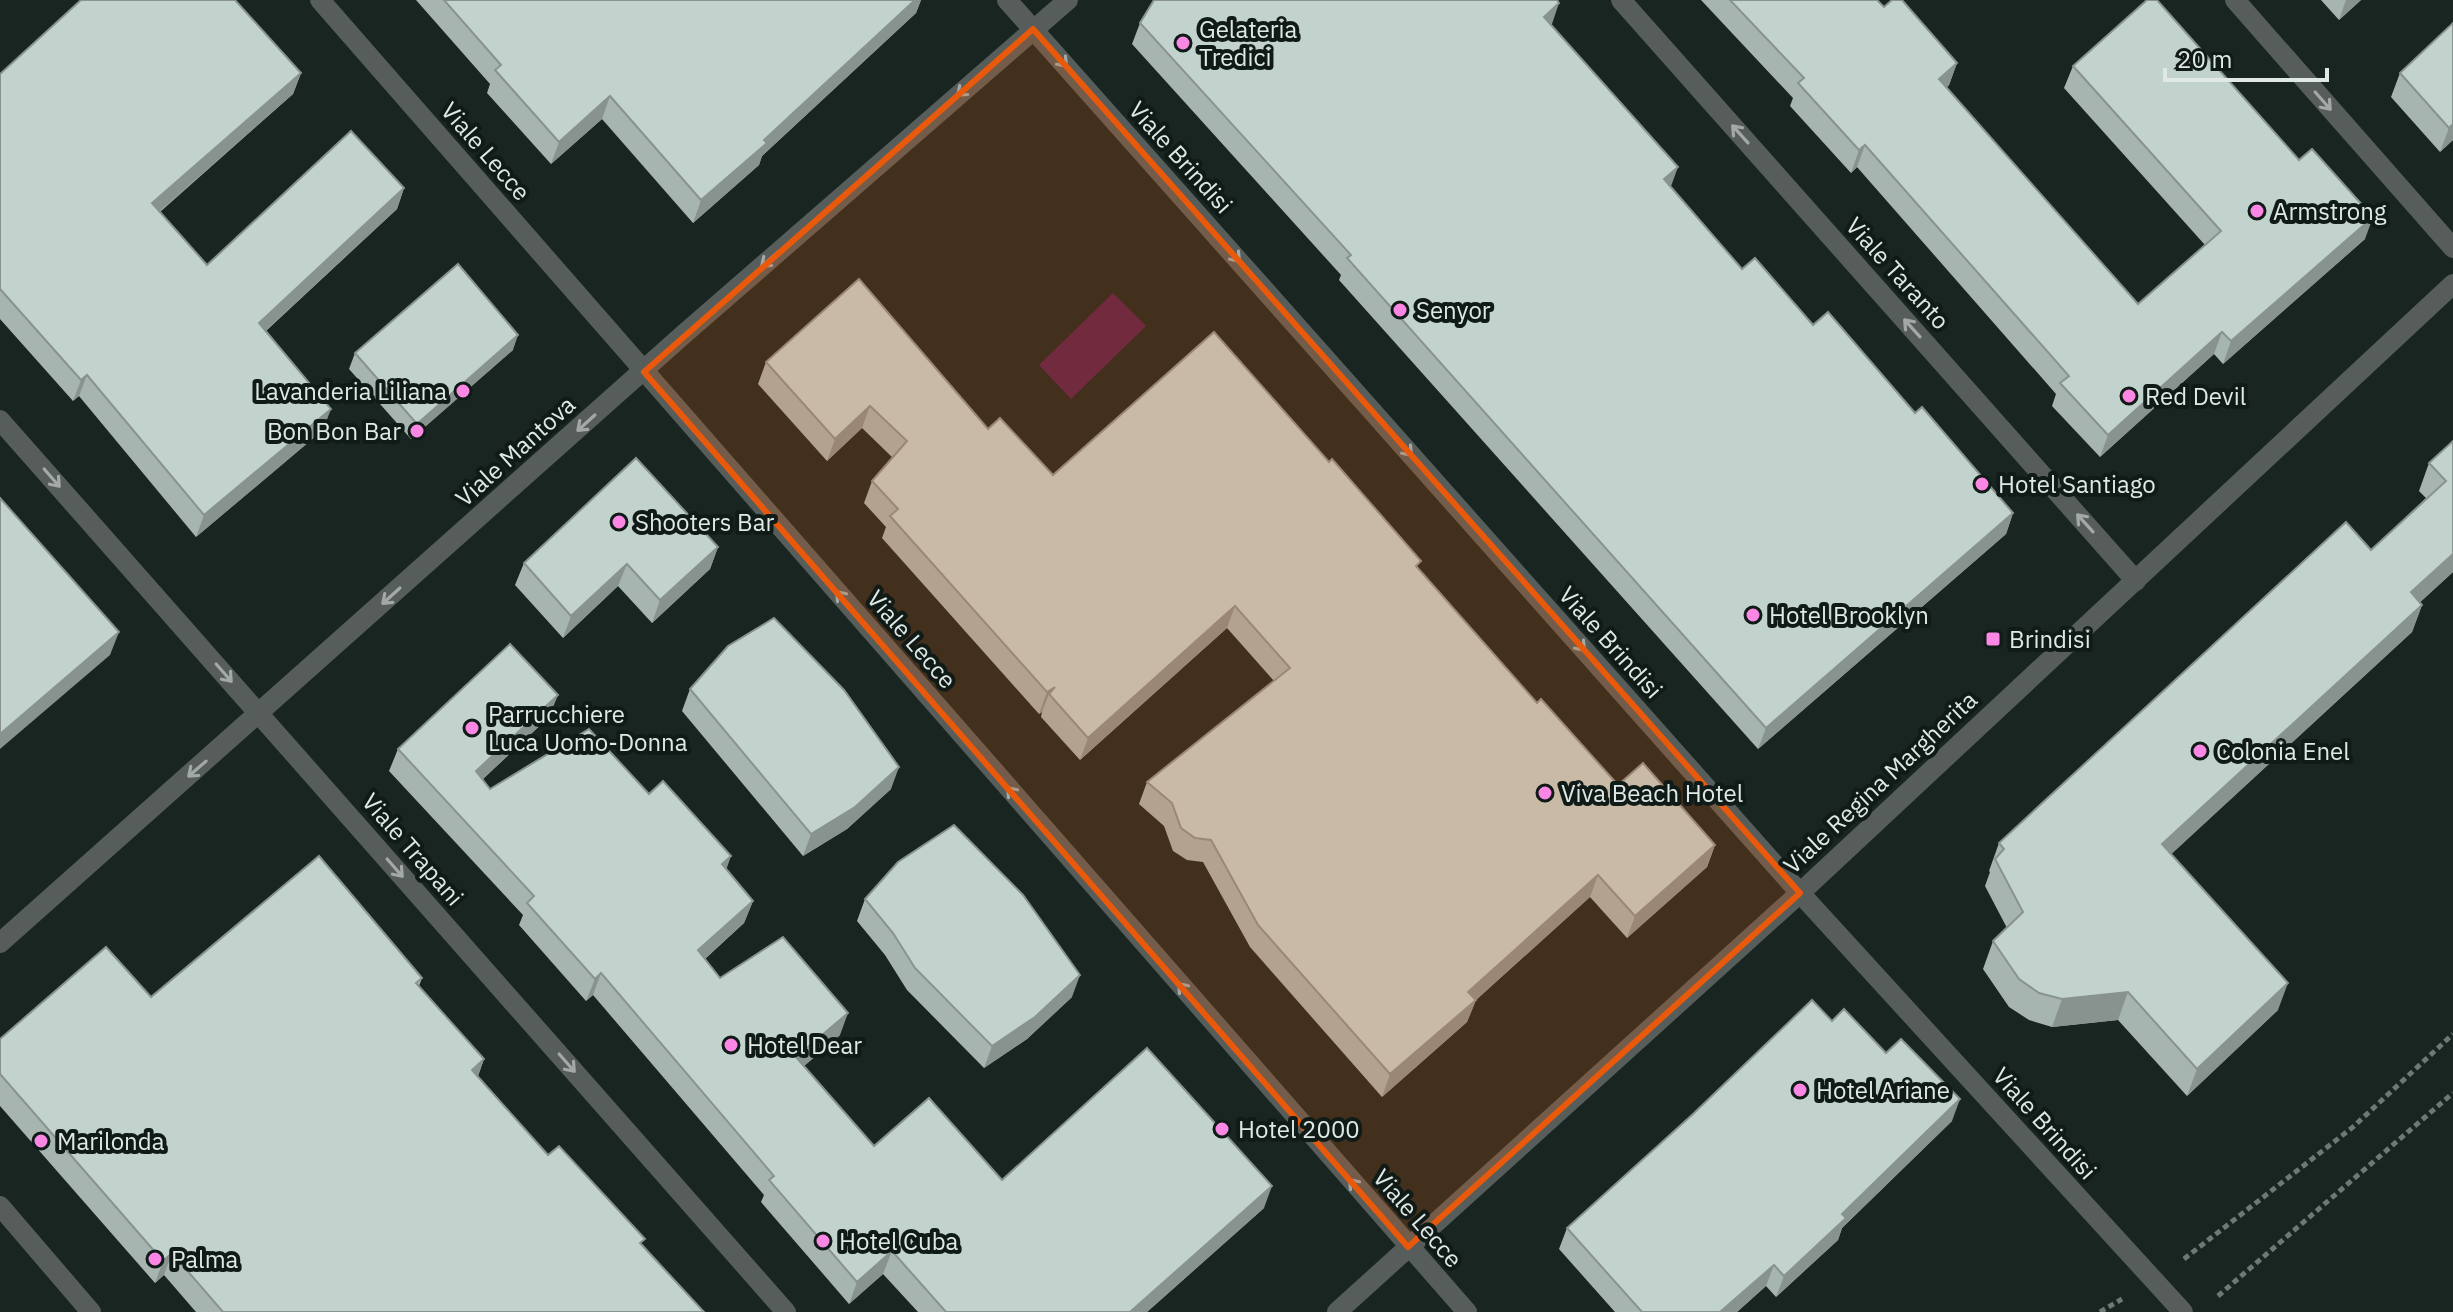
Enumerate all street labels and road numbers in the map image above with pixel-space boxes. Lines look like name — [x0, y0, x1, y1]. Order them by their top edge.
street label: Viale Brindisi — [1122, 94, 1240, 220]
street label: Viale Lecce — [434, 95, 538, 207]
street label: Viale Taranto — [1839, 210, 1957, 336]
street label: Viale Mantova — [448, 389, 582, 513]
street label: Viale Brindisi — [1552, 579, 1670, 705]
street label: Viale Lecce — [860, 583, 964, 695]
street label: Viale Regina Margherita — [1776, 684, 1984, 880]
street label: Viale Trapani — [355, 786, 471, 912]
street label: Viale Brindisi — [1986, 1060, 2104, 1186]
street label: Viale Lecce — [1366, 1162, 1470, 1274]

